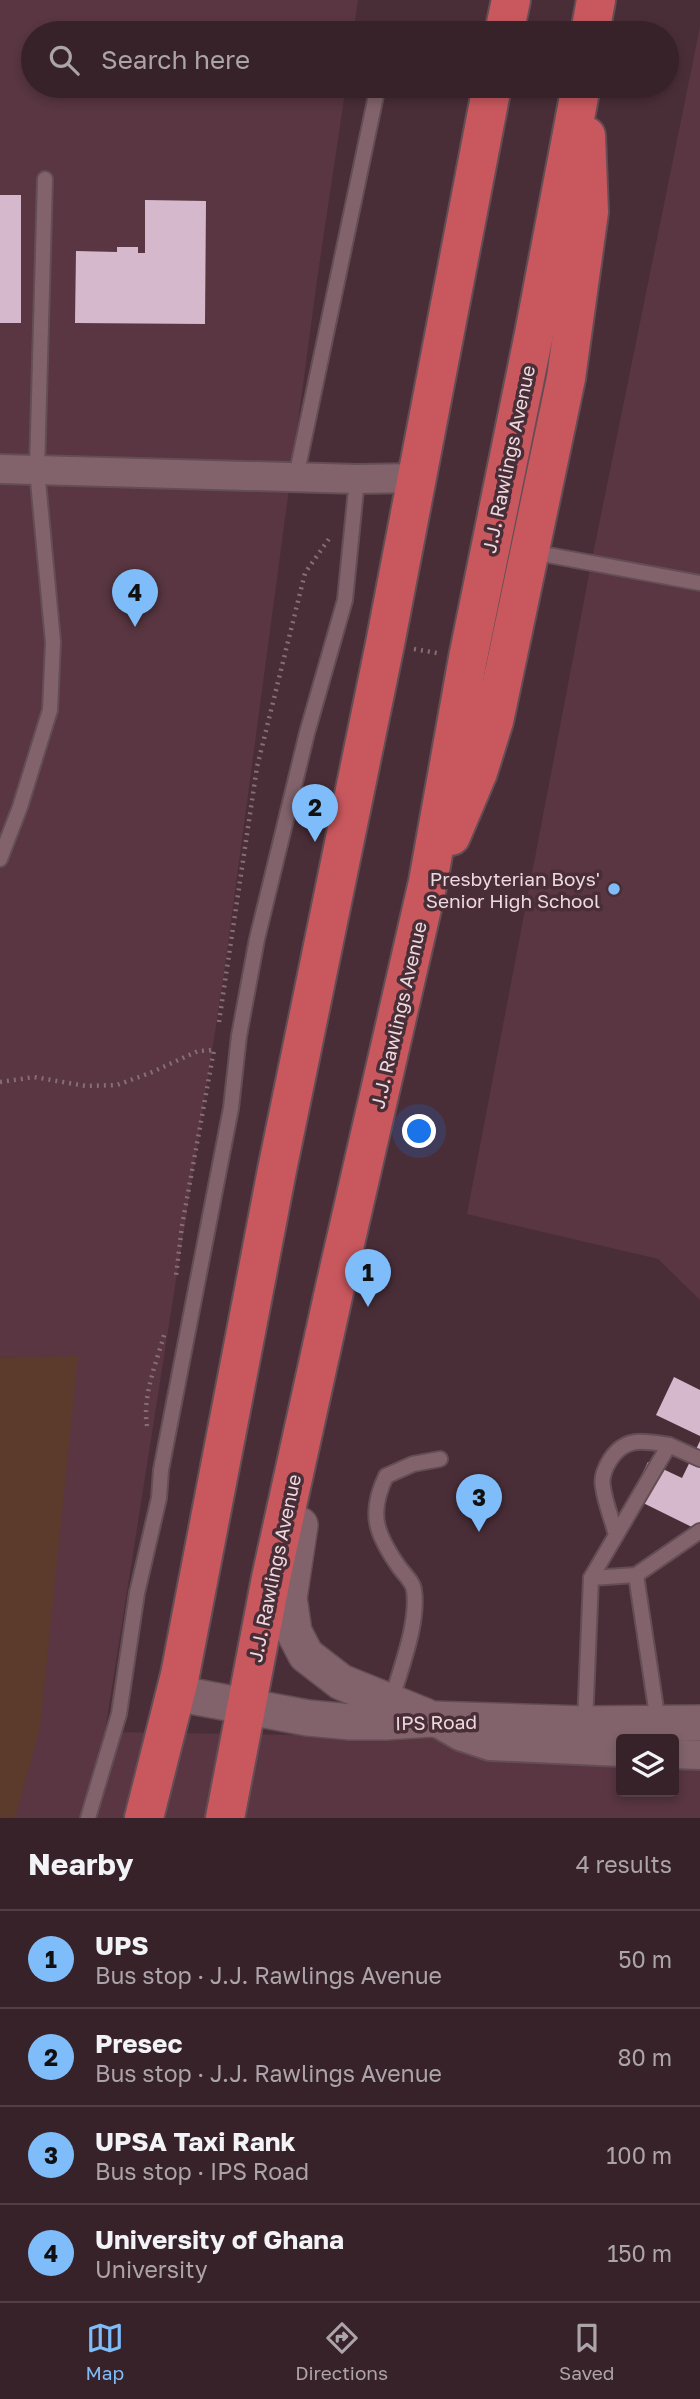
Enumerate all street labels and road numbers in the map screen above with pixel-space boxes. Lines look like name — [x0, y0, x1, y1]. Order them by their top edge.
street label: J.J. Rawlings Avenue — [477, 363, 539, 555]
street label: J.J. Rawlings Avenue — [365, 919, 431, 1111]
street label: J.J. Rawlings Avenue — [243, 1472, 305, 1664]
street label: IPS Road — [395, 1710, 477, 1734]

